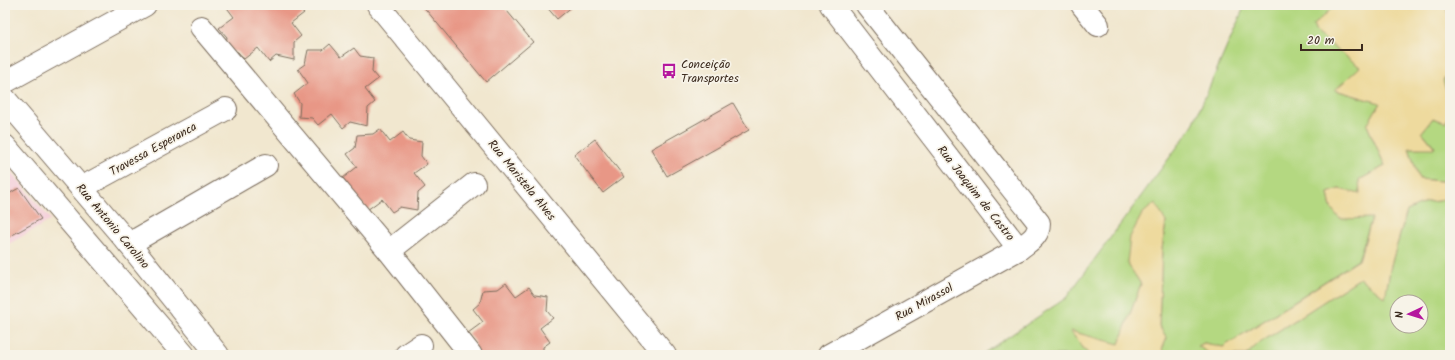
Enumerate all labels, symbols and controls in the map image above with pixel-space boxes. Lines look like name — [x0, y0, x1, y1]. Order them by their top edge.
scale bar — [1301, 26, 1362, 52]
text: 20 m — [1307, 31, 1335, 50]
place label: Conceição Transportes — [681, 55, 739, 88]
bus stop icon: Conceição Transportes — [660, 62, 678, 80]
street label: Travessa Esperanca — [106, 117, 201, 181]
street label: Rua Maristela Alves — [483, 136, 560, 225]
street label: Rua Joaquim de Castro — [932, 141, 1019, 245]
street label: Rua Antonio Carolino — [71, 179, 154, 273]
street label: Rua Mirassol — [892, 279, 957, 326]
north arrow — [1389, 294, 1429, 334]
text: N — [1391, 310, 1409, 319]

